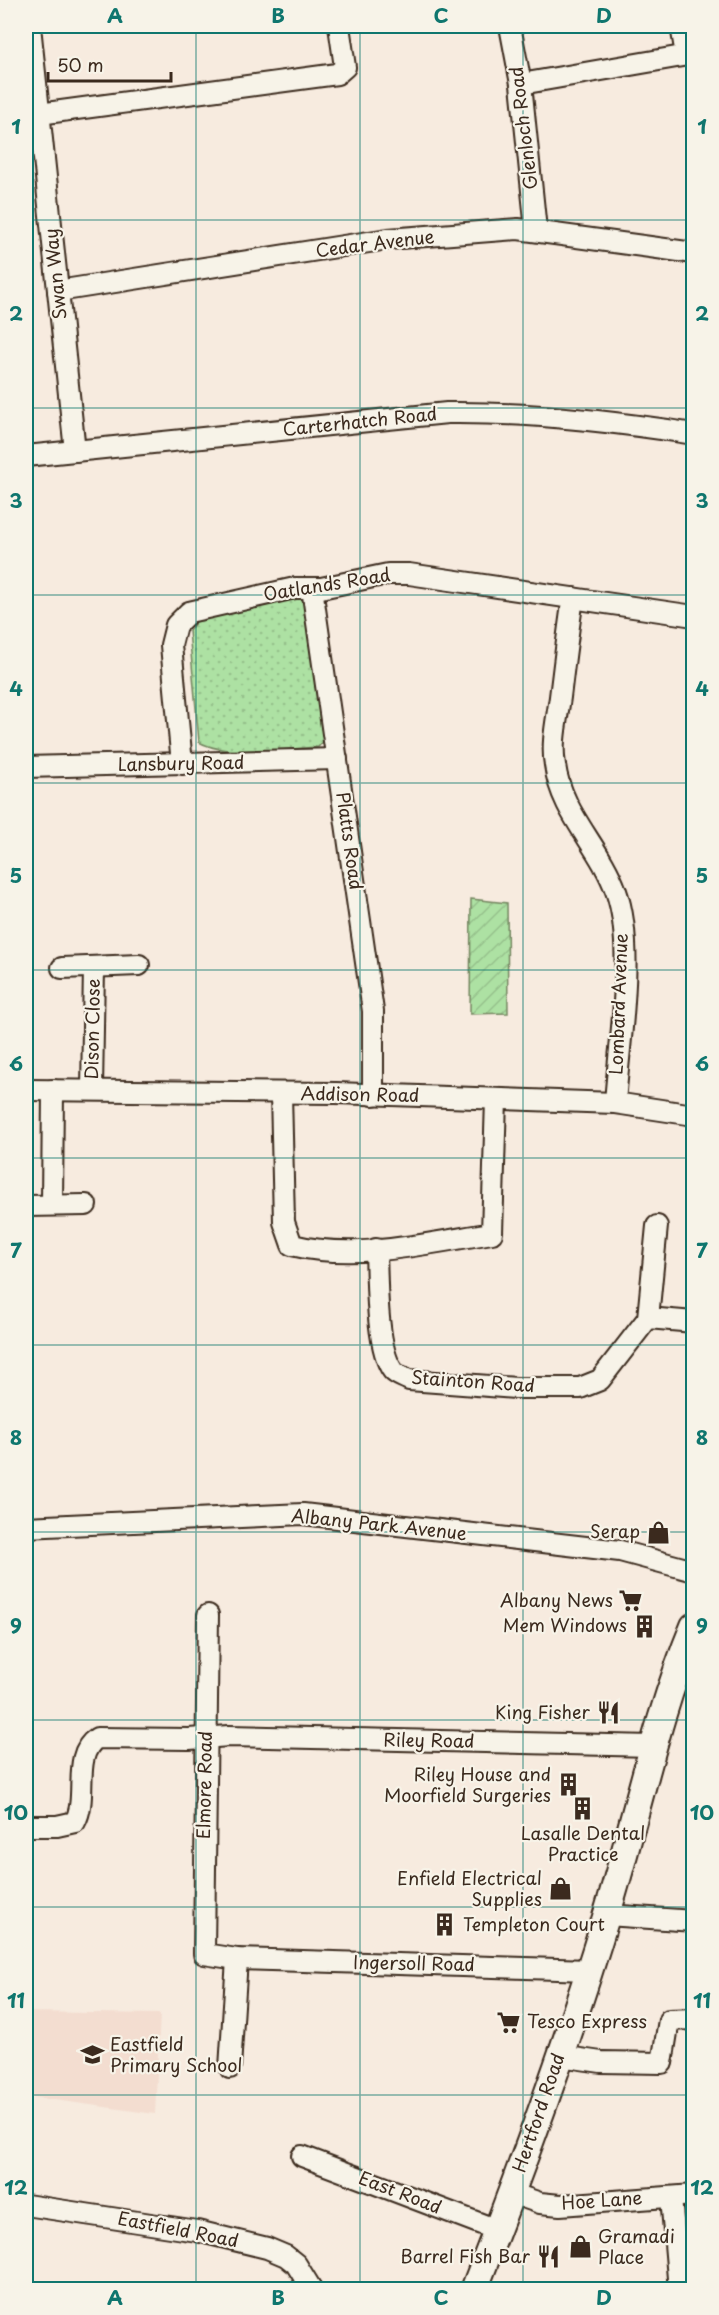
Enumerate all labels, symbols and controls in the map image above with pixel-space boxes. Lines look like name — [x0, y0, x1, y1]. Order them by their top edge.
text: A — [107, 0, 123, 30]
text: B — [271, 0, 285, 30]
text: C — [433, 0, 449, 30]
text: D — [596, 0, 612, 30]
scale bar — [48, 45, 171, 83]
text: 50 m — [57, 51, 104, 78]
street label: Glenloch Road — [502, 65, 543, 191]
text: 1 — [11, 111, 21, 141]
text: 1 — [697, 111, 707, 141]
street label: Cedar Avenue — [314, 222, 436, 263]
street label: Swan Way — [36, 227, 73, 321]
text: 2 — [9, 298, 23, 328]
text: 2 — [695, 298, 709, 328]
street label: Carterhatch Road — [281, 399, 438, 442]
text: 3 — [9, 485, 23, 515]
text: 3 — [695, 485, 709, 515]
street label: Oatlands Road — [261, 560, 392, 607]
text: 4 — [9, 673, 23, 703]
text: 4 — [695, 673, 709, 703]
street label: Lansbury Road — [117, 748, 245, 777]
street label: Platts Road — [330, 790, 371, 892]
text: 5 — [10, 860, 22, 890]
text: 5 — [696, 860, 708, 890]
street label: Lombard Avenue — [602, 933, 633, 1075]
street label: Dison Close — [77, 978, 106, 1080]
text: 6 — [9, 1048, 23, 1078]
text: 6 — [695, 1048, 709, 1078]
street label: Addison Road — [300, 1079, 420, 1108]
text: 7 — [10, 1235, 22, 1265]
text: 7 — [696, 1235, 708, 1265]
street label: Stainton Road — [410, 1363, 536, 1398]
text: 8 — [10, 1422, 22, 1452]
text: 8 — [696, 1422, 708, 1452]
street label: Albany Park Avenue — [290, 1501, 468, 1546]
place label: Serap — [590, 1517, 640, 1544]
shop icon: Serap — [645, 1519, 671, 1545]
place label: Albany News — [500, 1586, 613, 1613]
supermarket icon: Albany News — [618, 1588, 644, 1614]
text: 9 — [10, 1610, 22, 1640]
text: 9 — [696, 1610, 708, 1640]
place label: Mem Windows — [503, 1611, 627, 1638]
building icon: Mem Windows — [632, 1613, 658, 1639]
place label: King Fisher — [495, 1698, 591, 1725]
restaurant icon: King Fisher — [595, 1700, 621, 1726]
street label: Riley Road — [383, 1725, 475, 1754]
street label: Elmore Road — [189, 1731, 218, 1839]
place label: Riley House and Moorfield Surgeries — [384, 1760, 551, 1808]
building icon: Riley House and Moorfield Surgeries — [556, 1772, 582, 1798]
building icon: Lasalle Dental Practice — [570, 1795, 596, 1821]
text: 10 — [4, 1797, 28, 1827]
text: 10 — [690, 1797, 714, 1827]
place label: Lasalle Dental Practice — [521, 1819, 645, 1867]
place label: Enfield Electrical Supplies — [397, 1864, 542, 1912]
shop icon: Enfield Electrical Supplies — [547, 1876, 573, 1902]
place label: Templeton Court — [463, 1910, 605, 1937]
building icon: Templeton Court — [432, 1912, 458, 1938]
street label: Ingersoll Road — [353, 1948, 475, 1977]
text: 11 — [7, 1985, 25, 2015]
text: 11 — [693, 1985, 711, 2015]
place label: Tesco Express — [527, 2007, 647, 2034]
supermarket icon: Tesco Express — [496, 2009, 522, 2035]
place label: Eastfield Primary School — [110, 2030, 242, 2078]
school or university icon: Eastfield Primary School — [79, 2042, 105, 2068]
street label: Hertford Road — [505, 2049, 571, 2176]
street label: East Road — [355, 2163, 446, 2220]
text: 12 — [4, 2172, 28, 2202]
text: 12 — [690, 2172, 714, 2202]
street label: Hoe Lane — [561, 2183, 643, 2216]
street label: Eastfield Road — [116, 2204, 241, 2253]
place label: Gramadi Place — [598, 2222, 675, 2270]
shop icon: Gramadi Place — [567, 2234, 593, 2260]
place label: Barrel Fish Bar — [400, 2242, 531, 2269]
restaurant icon: Barrel Fish Bar — [535, 2244, 561, 2270]
text: A — [107, 2282, 123, 2312]
text: B — [271, 2282, 285, 2312]
text: C — [433, 2282, 449, 2312]
text: D — [596, 2282, 612, 2312]

